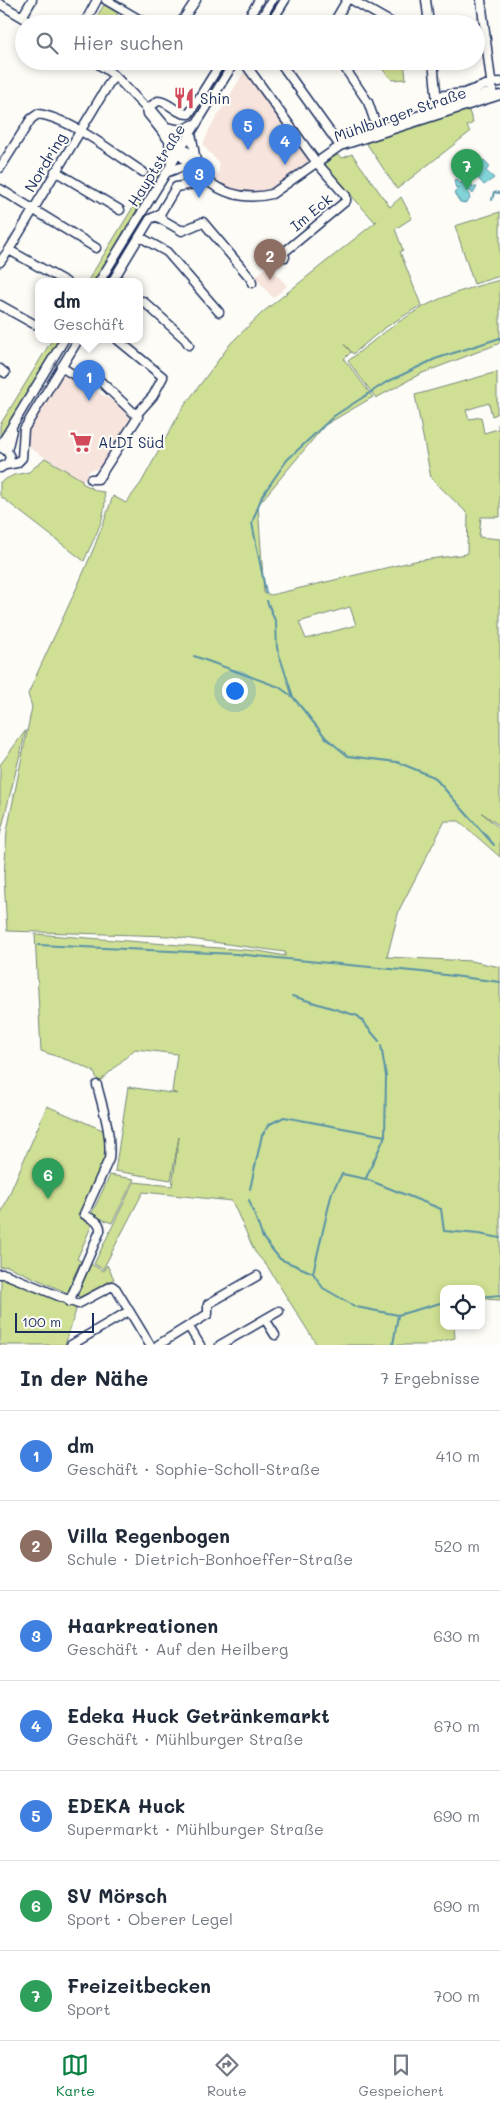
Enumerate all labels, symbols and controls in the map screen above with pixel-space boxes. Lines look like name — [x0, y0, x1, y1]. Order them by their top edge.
search box — [15, 15, 485, 70]
icon: search — [33, 29, 61, 57]
text: Hier suchen — [73, 30, 184, 55]
street label: Mühlburger Straße — [331, 82, 469, 146]
restaurant icon: Shin — [171, 85, 197, 111]
place label: Shin — [200, 88, 230, 108]
pin: 5 — [232, 109, 264, 150]
street label: Hauptstraße — [123, 120, 189, 210]
pin: 4 — [269, 124, 301, 165]
street label: Nordring — [19, 128, 71, 195]
pin: 7 — [451, 149, 483, 190]
pin: 3 — [183, 157, 215, 198]
street label: Im Eck — [286, 189, 336, 235]
pin: 2 — [254, 239, 286, 280]
popup — [35, 278, 143, 343]
text: dm — [53, 288, 81, 313]
text: Geschäft — [53, 313, 125, 334]
pin: 1 — [73, 360, 105, 401]
supermarket icon: ALDI Süd — [68, 429, 94, 455]
place label: ALDI Süd — [98, 432, 164, 452]
your location — [222, 678, 248, 704]
pin: 6 — [32, 1158, 64, 1199]
map controls — [440, 1285, 485, 1330]
button: locate — [440, 1285, 485, 1330]
scale bar — [15, 1310, 94, 1333]
text: 100 m — [22, 1312, 61, 1331]
text: In der Nähe — [20, 1364, 148, 1391]
text: 7 Ergebnisse — [380, 1367, 480, 1388]
text: dm — [67, 1433, 94, 1458]
text: 1 — [32, 1445, 40, 1466]
text: 410 m — [436, 1445, 480, 1466]
text: Geschäft · Sophie-Scholl-Straße — [67, 1458, 320, 1479]
text: Villa Regenbogen — [67, 1523, 230, 1548]
text: 2 — [32, 1535, 40, 1556]
text: 520 m — [434, 1535, 480, 1556]
text: Schule · Dietrich-Bonhoeffer-Straße — [67, 1548, 353, 1569]
text: Haarkreationen — [67, 1613, 218, 1638]
text: 3 — [31, 1625, 41, 1646]
text: 630 m — [433, 1625, 480, 1646]
text: Geschäft · Auf den Heilberg — [67, 1638, 288, 1659]
text: Edeka Huck Getränkemarkt — [67, 1703, 330, 1728]
text: 4 — [31, 1715, 41, 1736]
text: 670 m — [434, 1715, 480, 1736]
text: Geschäft · Mühlburger Straße — [67, 1728, 303, 1749]
text: EDEKA Huck — [67, 1793, 185, 1818]
text: 5 — [31, 1805, 41, 1826]
text: 690 m — [433, 1805, 480, 1826]
text: Supermarkt · Mühlburger Straße — [67, 1818, 324, 1839]
text: SV Mörsch — [67, 1883, 167, 1908]
text: 6 — [31, 1895, 41, 1916]
text: 690 m — [433, 1895, 480, 1916]
text: Sport · Oberer Legel — [67, 1908, 233, 1929]
text: Freizeitbecken — [67, 1973, 211, 1998]
text: 7 — [32, 1985, 40, 2006]
text: 700 m — [433, 1985, 480, 2006]
text: Sport — [67, 1998, 110, 2019]
tab: Karte — [56, 2051, 95, 2100]
tab: Route — [207, 2051, 247, 2100]
tab: Gespeichert — [359, 2051, 444, 2100]

